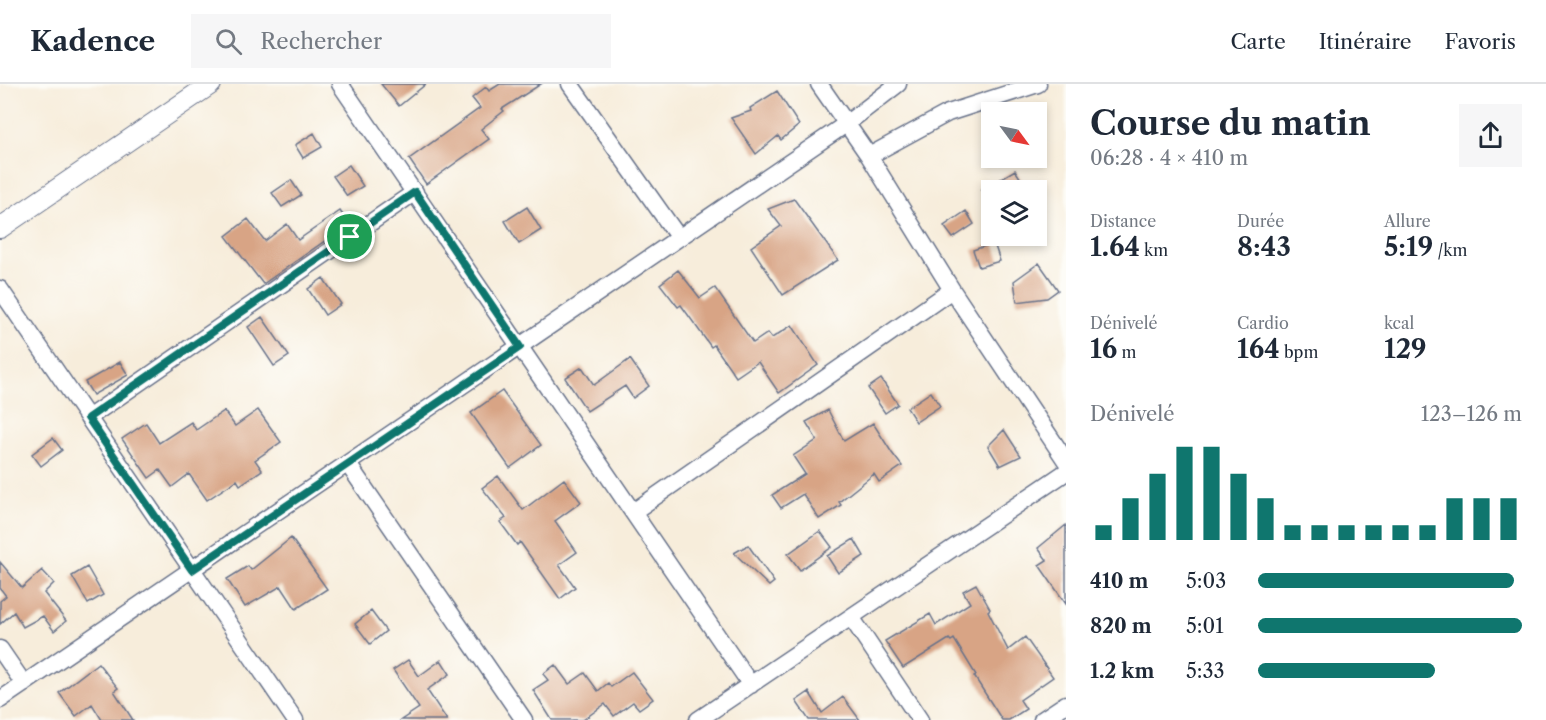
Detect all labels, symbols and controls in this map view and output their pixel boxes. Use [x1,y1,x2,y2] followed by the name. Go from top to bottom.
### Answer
[191,14,611,68] search box
[30,24,155,58] text: Kadence
[212,25,245,58] icon: search
[260,28,382,55] text: Rechercher
[1230,29,1286,54] text: Carte
[1319,29,1412,54] text: Itinéraire
[1445,29,1516,54] text: Favoris
[981,102,1047,168] north arrow
[981,102,1047,246] map controls
[1090,103,1371,144] text: Course du matin
[1459,104,1522,167] button: share
[1090,146,1248,170] text: 06:28 · 4 × 410 m
[981,180,1047,246] button: layers
[324,211,375,262] pin
[1090,211,1156,231] text: Distance
[1237,211,1284,231] text: Durée
[1384,211,1431,231] text: Allure
[333,220,366,253] icon: arrive
[1090,231,1140,263] text: 1.64
[1237,231,1291,263] text: 8:43
[1384,231,1433,263] text: 5:19
[1140,240,1168,260] text: km
[1433,240,1467,260] text: /km
[1090,313,1158,333] text: Dénivelé
[1237,313,1289,333] text: Cardio
[1384,313,1414,333] text: kcal
[1090,333,1117,365] text: 16
[1237,333,1280,365] text: 164
[1384,333,1427,365] text: 129
[1117,342,1136,362] text: m
[1280,342,1318,362] text: bpm
[1090,402,1174,426] text: Dénivelé
[1421,402,1522,426] text: 123–126 m
[1090,569,1148,593] text: 410 m
[1186,569,1226,593] text: 5:03
[1090,614,1152,638] text: 820 m
[1186,614,1224,638] text: 5:01
[1090,659,1154,683] text: 1.2 km
[1186,659,1225,683] text: 5:33

